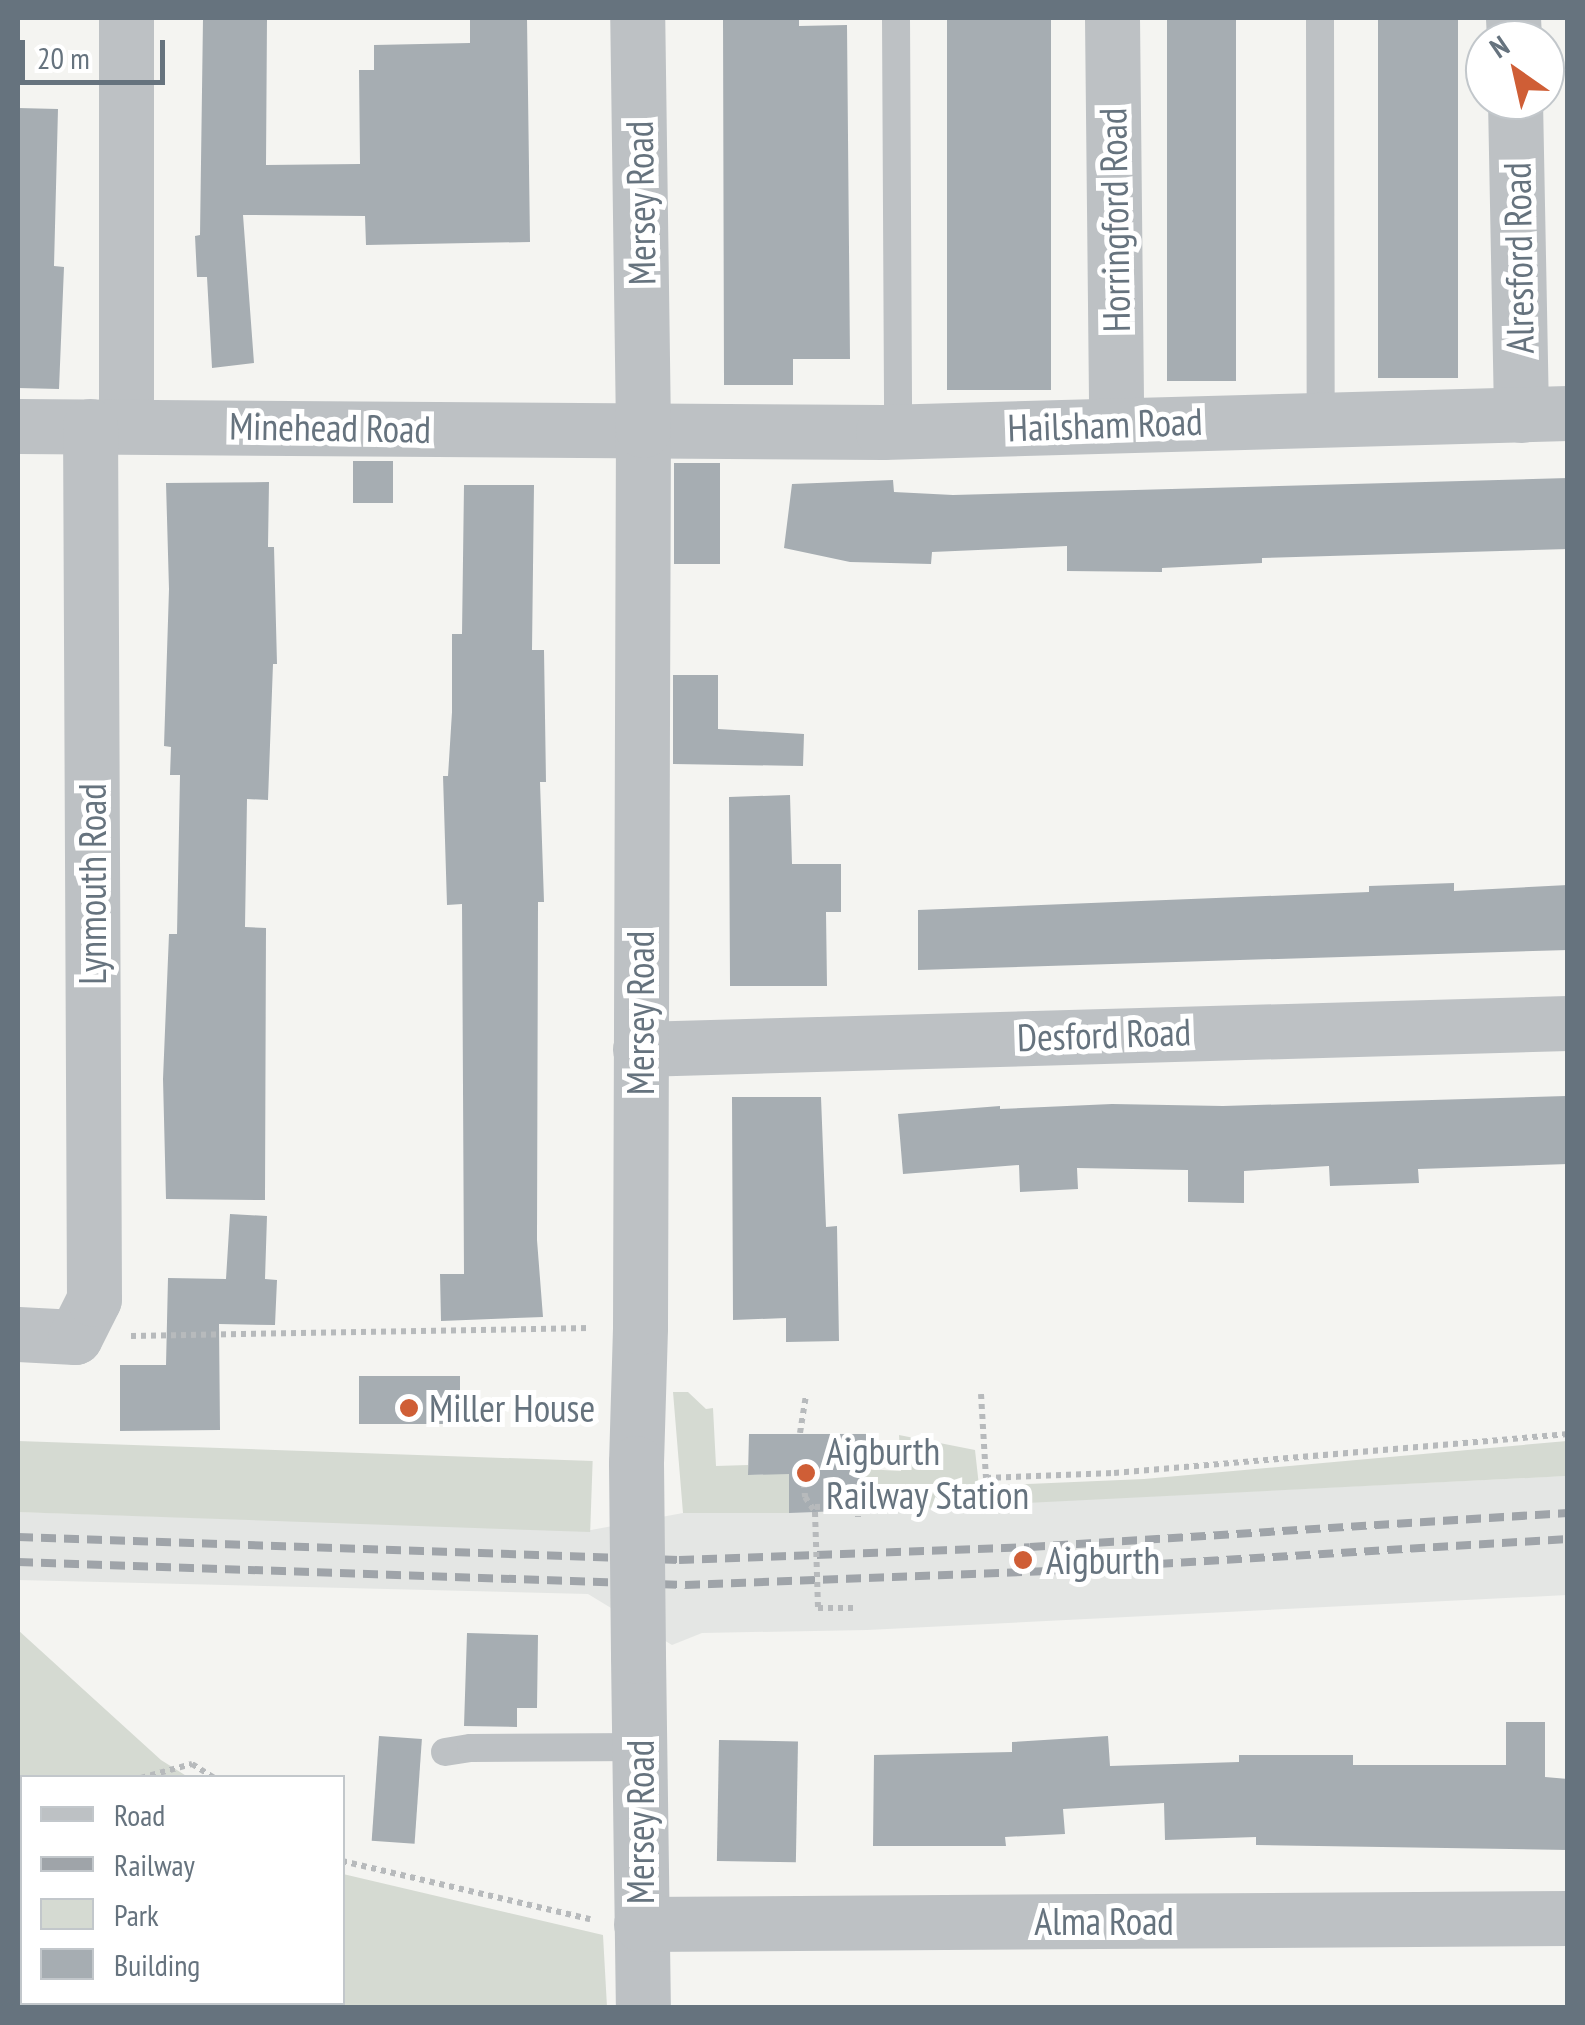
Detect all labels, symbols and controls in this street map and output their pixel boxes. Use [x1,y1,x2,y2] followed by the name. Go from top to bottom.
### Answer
[25,20,170,82] scale bar
[1465,20,1565,120] north arrow
[1482,27,1516,66] text: N
[37,38,90,77] text: 20 m
[1089,107,1139,333] street label: Horringford Road
[616,120,664,286] street label: Mersey Road
[1494,162,1542,354] street label: Alresford Road
[1007,398,1203,450] street label: Hailsham Road
[229,402,431,452] street label: Minehead Road
[69,783,115,985] street label: Lynmouth Road
[617,930,663,1096] street label: Mersey Road
[1016,1008,1192,1060] street label: Desford Road
[429,1385,595,1431] place label: Miller House
[398,1397,420,1419] marker: Miller House
[826,1428,1030,1518] place label: Aigburth Railway Station
[795,1462,817,1484] marker: Aigburth Railway Station
[1046,1537,1160,1583] place label: Aigburth
[1010,1547,1036,1573] marker: Aigburth
[617,1739,663,1905] street label: Mersey Road
[20,1775,345,2005] legend
[114,1795,165,1834] text: Road
[114,1845,195,1884] text: Railway
[114,1895,159,1934] text: Park
[1034,1898,1174,1944] street label: Alma Road
[114,1945,200,1984] text: Building

